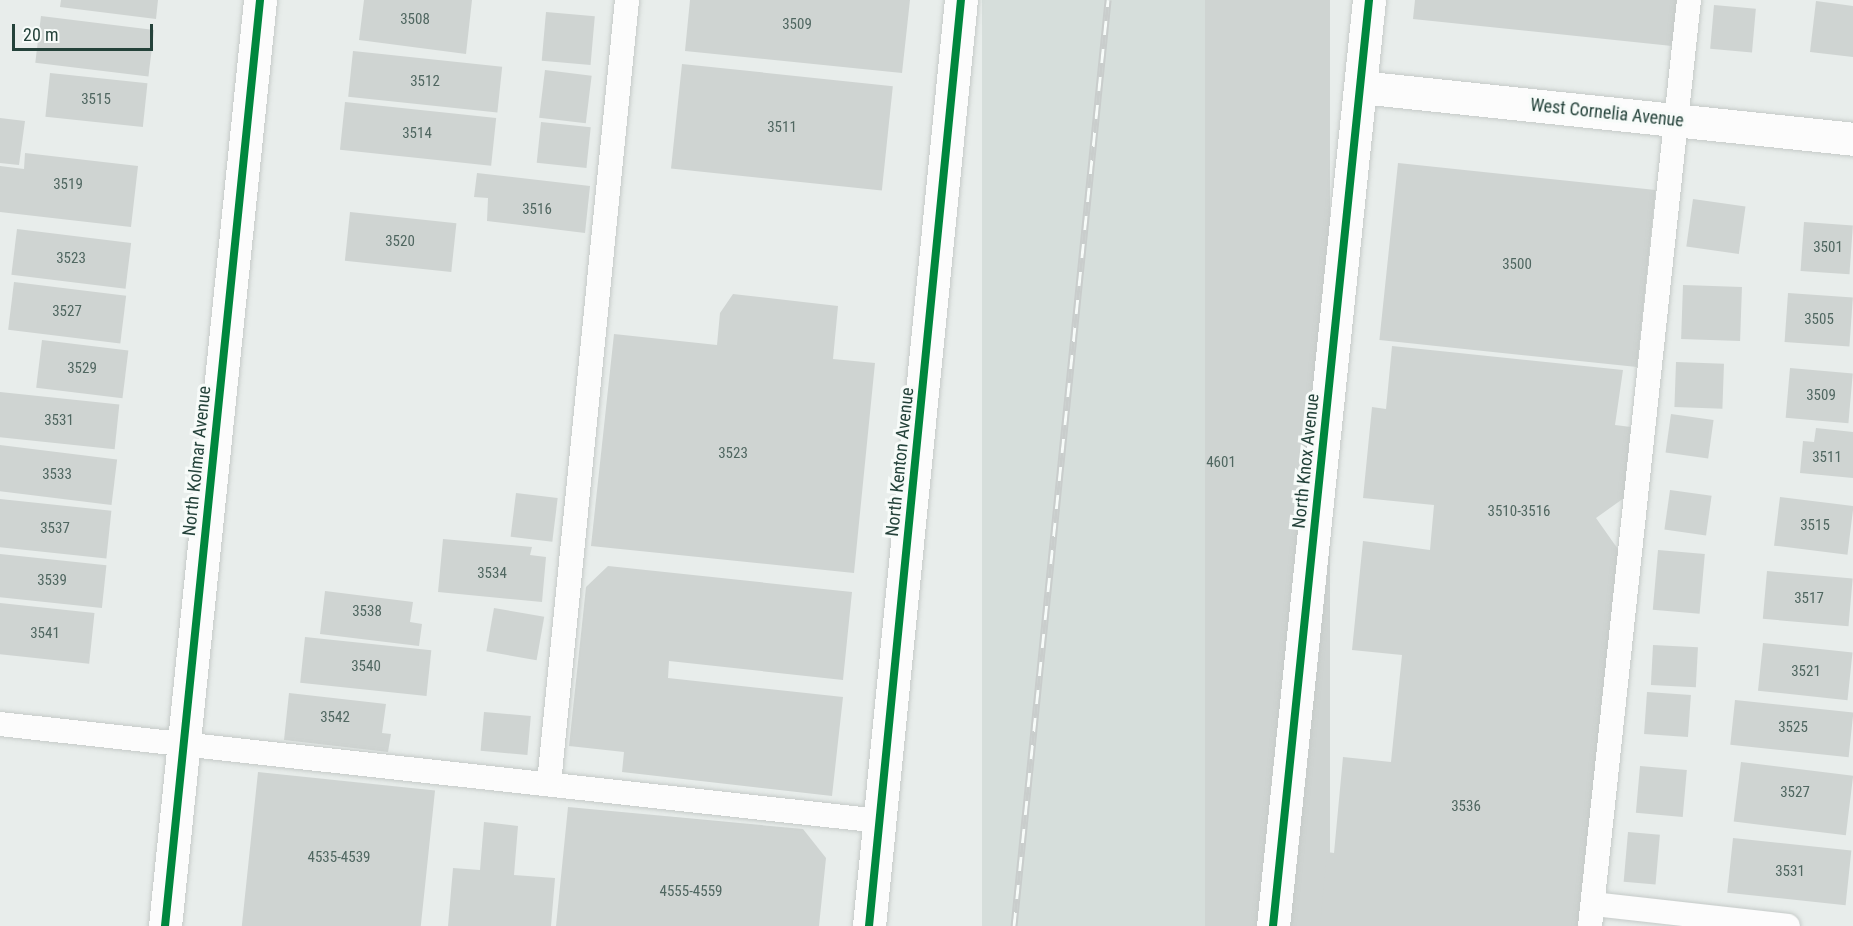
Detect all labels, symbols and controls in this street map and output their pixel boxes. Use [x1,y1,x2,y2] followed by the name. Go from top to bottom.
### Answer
[400,11,430,29] house number: 3508
[15,12,156,50] scale bar
[782,16,812,34] house number: 3509
[23,24,58,45] text: 20 m
[410,73,440,91] house number: 3512
[81,91,111,109] house number: 3515
[1529,94,1685,132] street label: West Cornelia Avenue
[767,119,797,137] house number: 3511
[402,125,432,143] house number: 3514
[53,176,83,194] house number: 3519
[522,201,552,219] house number: 3516
[385,233,415,251] house number: 3520
[1813,239,1843,257] house number: 3501
[56,250,86,268] house number: 3523
[1502,256,1532,274] house number: 3500
[52,303,82,321] house number: 3527
[1804,311,1834,329] house number: 3505
[67,360,97,378] house number: 3529
[178,385,216,537] street label: North Kolmar Avenue
[881,386,919,538] street label: North Kenton Avenue
[1806,387,1836,405] house number: 3509
[1288,393,1324,529] street label: North Knox Avenue
[44,412,74,430] house number: 3531
[718,445,748,463] house number: 3523
[1812,449,1842,467] house number: 3511
[1206,454,1236,472] house number: 4601
[42,466,72,484] house number: 3533
[1488,503,1550,521] house number: 3510-3516
[1800,517,1830,535] house number: 3515
[40,520,70,538] house number: 3537
[477,565,507,583] house number: 3534
[37,572,67,590] house number: 3539
[1794,590,1824,608] house number: 3517
[352,603,382,621] house number: 3538
[30,625,60,643] house number: 3541
[351,658,381,676] house number: 3540
[1791,663,1821,681] house number: 3521
[320,709,350,727] house number: 3542
[1778,719,1808,737] house number: 3525
[1780,784,1810,802] house number: 3527
[1451,798,1481,816] house number: 3536
[308,849,370,867] house number: 4535-4539
[1775,863,1805,881] house number: 3531
[660,883,722,901] house number: 4555-4559

